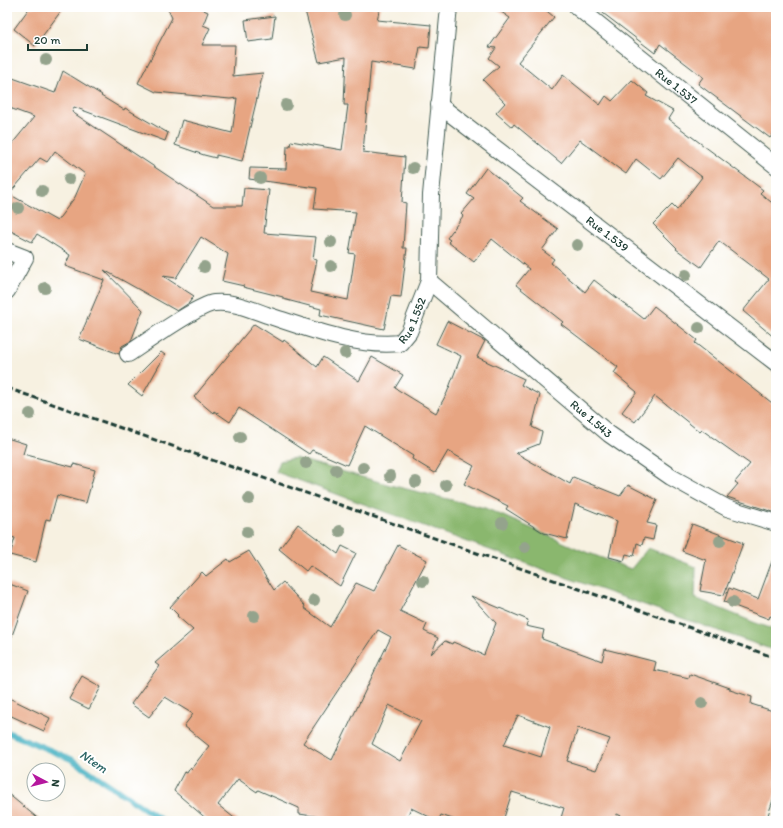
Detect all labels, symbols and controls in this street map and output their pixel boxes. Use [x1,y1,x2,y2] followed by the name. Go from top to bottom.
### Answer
[28,26,87,52] scale bar
[34,33,61,47] text: 20 m
[652,65,700,107] street label: Rue 1.537
[583,213,631,255] street label: Rue 1.539
[395,295,429,347] street label: Rue 1.552
[567,397,616,441] street label: Rue 1.543
[77,747,111,776] water label: Ntem
[26,762,66,802] north arrow
[49,779,62,788] text: N

